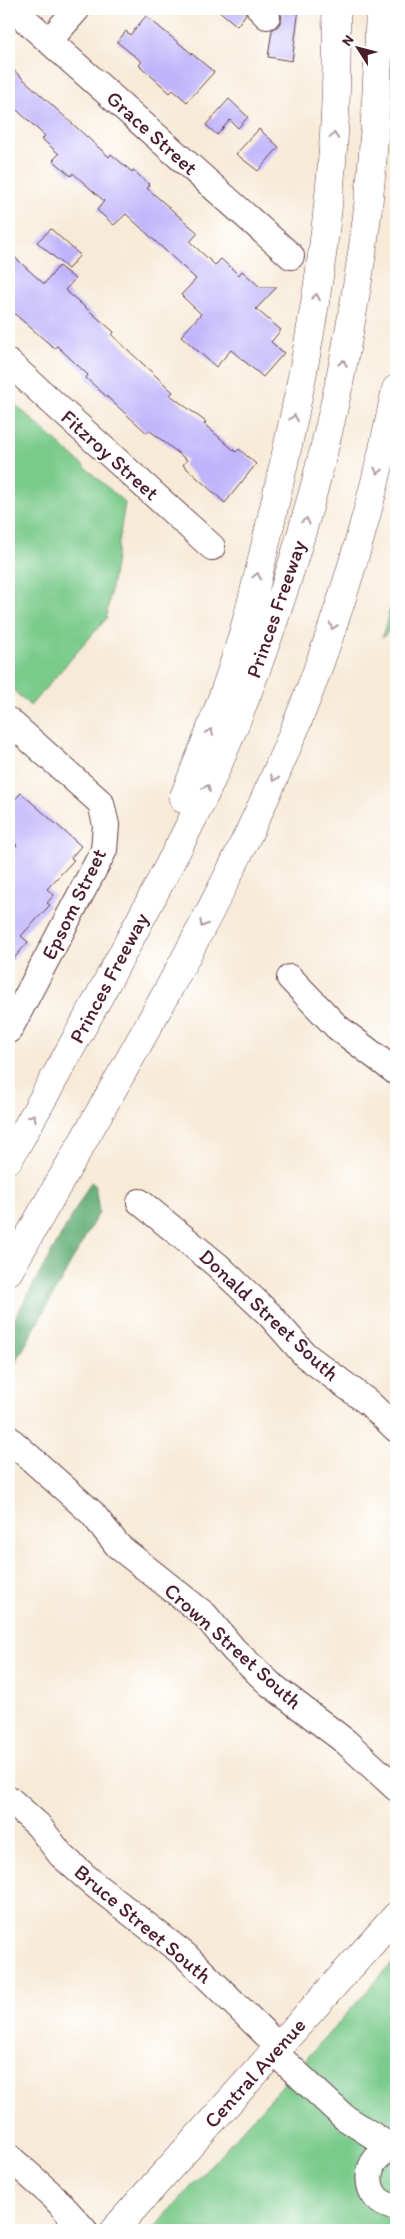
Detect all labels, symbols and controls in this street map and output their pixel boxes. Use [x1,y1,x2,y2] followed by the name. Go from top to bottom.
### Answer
[332,22,382,72] north arrow
[338,32,358,49] text: N
[102,85,203,180] street label: Grace Street
[328,132,339,140] one-way arrow
[310,293,321,301] one-way arrow
[337,358,348,367] one-way arrow
[56,404,165,505] street label: Fitzroy Street
[288,414,298,422] one-way arrow
[373,466,384,475] one-way arrow
[300,517,310,525] one-way arrow
[240,537,311,681] street label: Princes Freeway
[251,572,262,581] one-way arrow
[328,622,338,630] one-way arrow
[204,728,214,736] one-way arrow
[270,773,281,782] one-way arrow
[201,784,212,793] one-way arrow
[36,844,111,964] street label: Epsom Street
[64,908,153,1047] street label: Princes Freeway
[199,919,209,928] one-way arrow
[26,1113,36,1122] one-way arrow
[194,1243,345,1386] street label: Donald Street South
[159,1577,307,1714] street label: Crown Street South
[69,1859,218,1989] street label: Bruce Street South
[199,2013,311,2133] street label: Central Avenue

